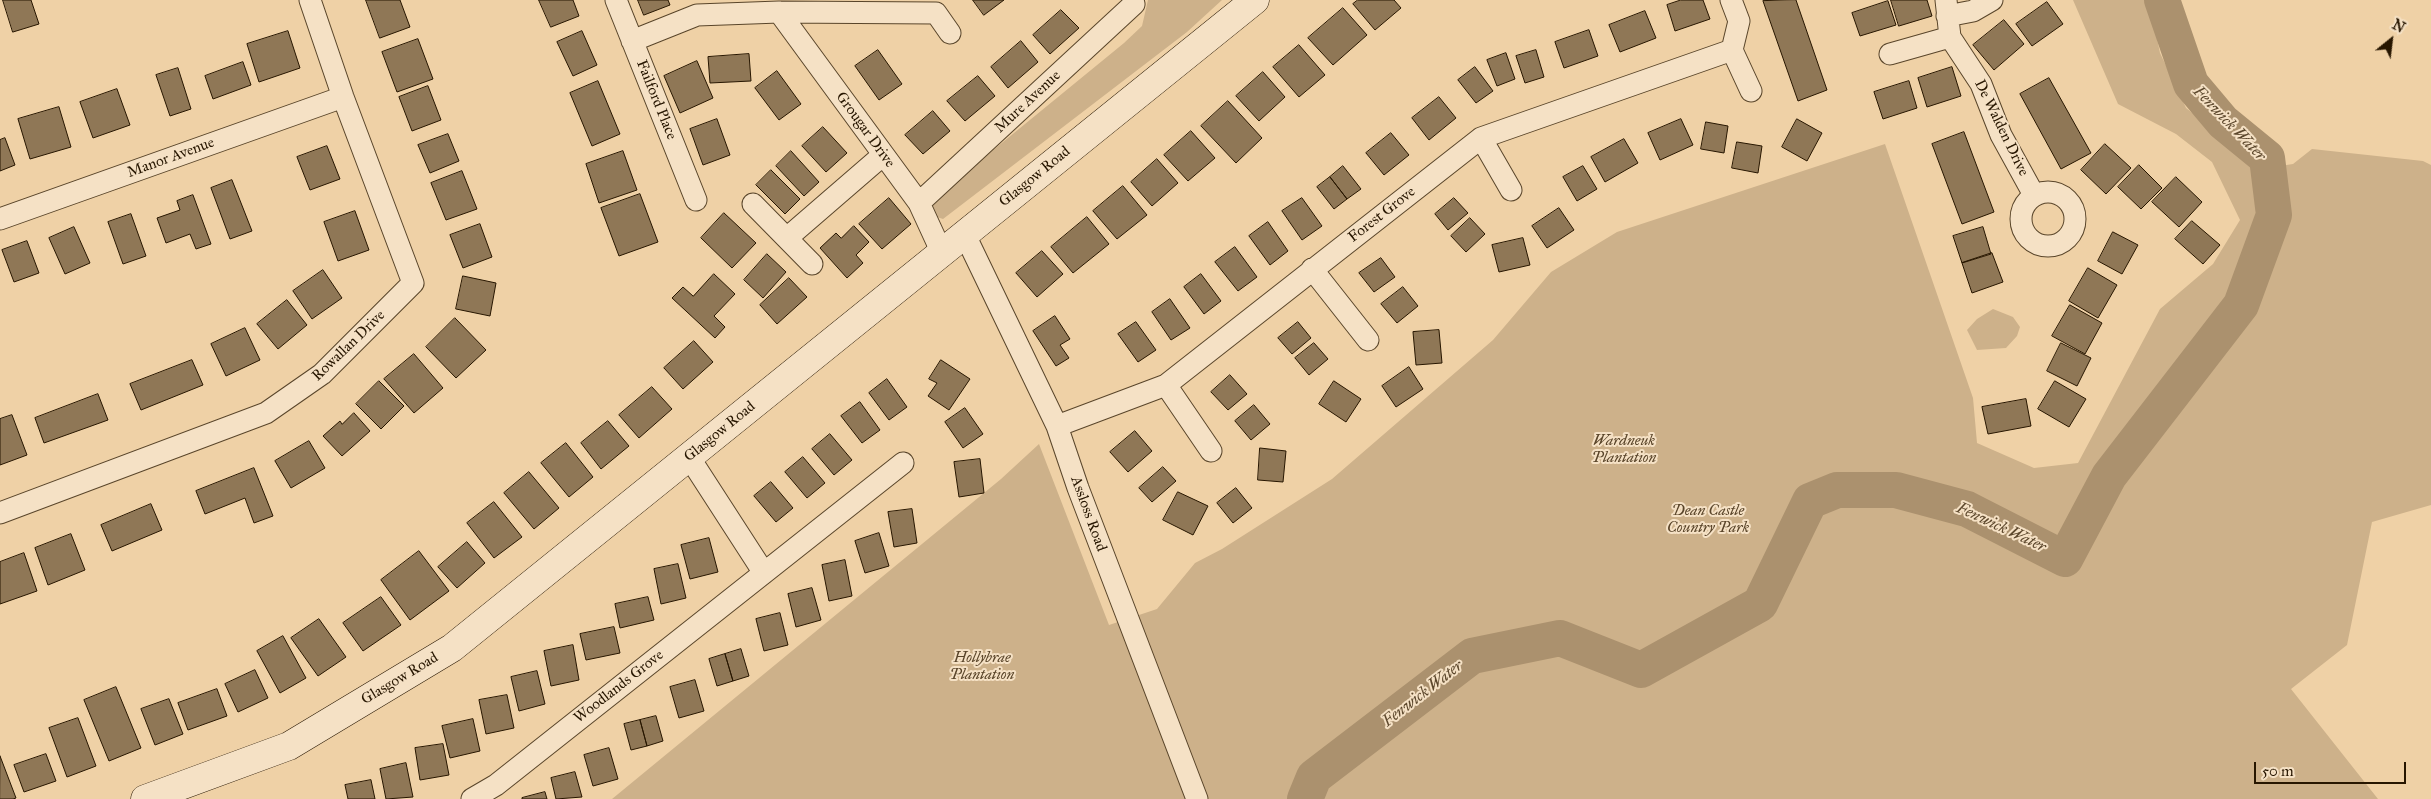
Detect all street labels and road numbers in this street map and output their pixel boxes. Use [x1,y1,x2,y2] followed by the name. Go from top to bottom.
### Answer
[632,58,680,142] street label: Failford Place
[991,67,1065,137] street label: Mure Avenue
[1970,77,2032,179] street label: De Walden Drive
[832,89,898,171] street label: Grougar Drive
[125,134,217,182] street label: Manor Avenue
[996,143,1074,211] street label: Glasgow Road
[1345,183,1419,247] street label: Forest Grove
[309,307,389,385] street label: Rowallan Drive
[681,398,759,466] street label: Glasgow Road
[1066,474,1110,554] street label: Assloss Road
[571,646,667,728] street label: Woodlands Grove
[358,649,442,709] street label: Glasgow Road

